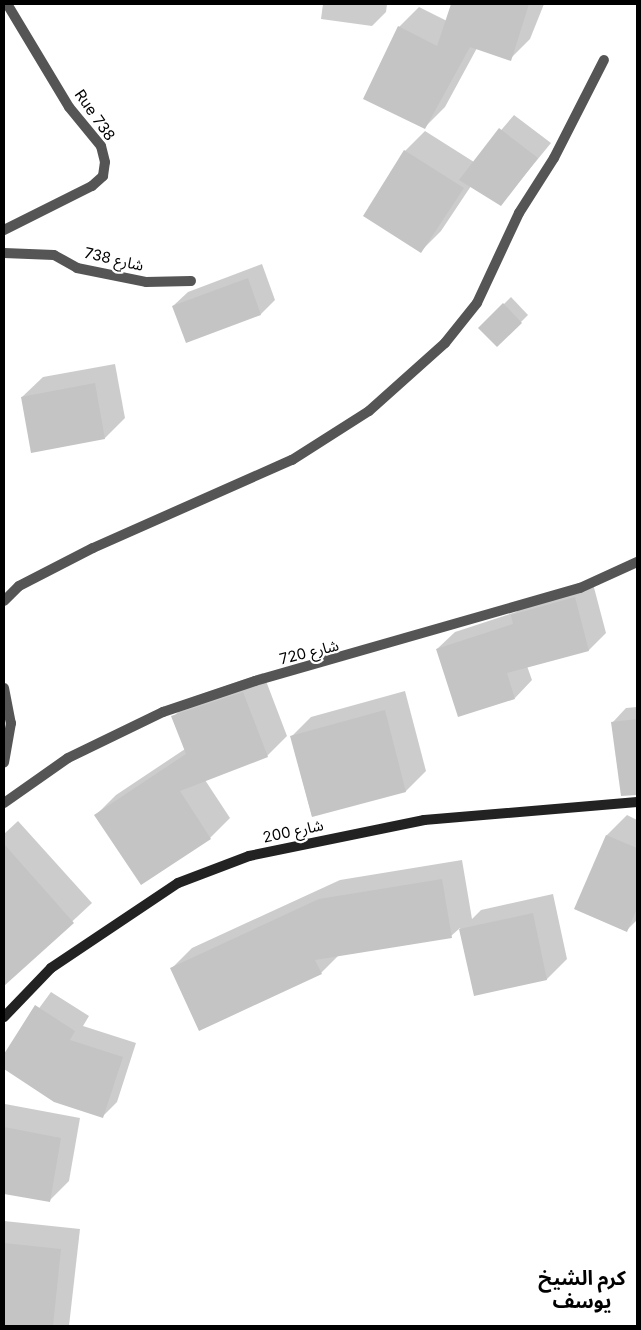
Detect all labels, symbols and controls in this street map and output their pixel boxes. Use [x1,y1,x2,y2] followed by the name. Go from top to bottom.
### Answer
[71,86,119,144] street label: Rue 738
[83,243,145,275] street label: شارع 738
[277,636,341,668] street label: شارع 720
[261,816,325,846] street label: شارع 200
[538,1267,626,1314] district label: كرم الشيخ يوسف

